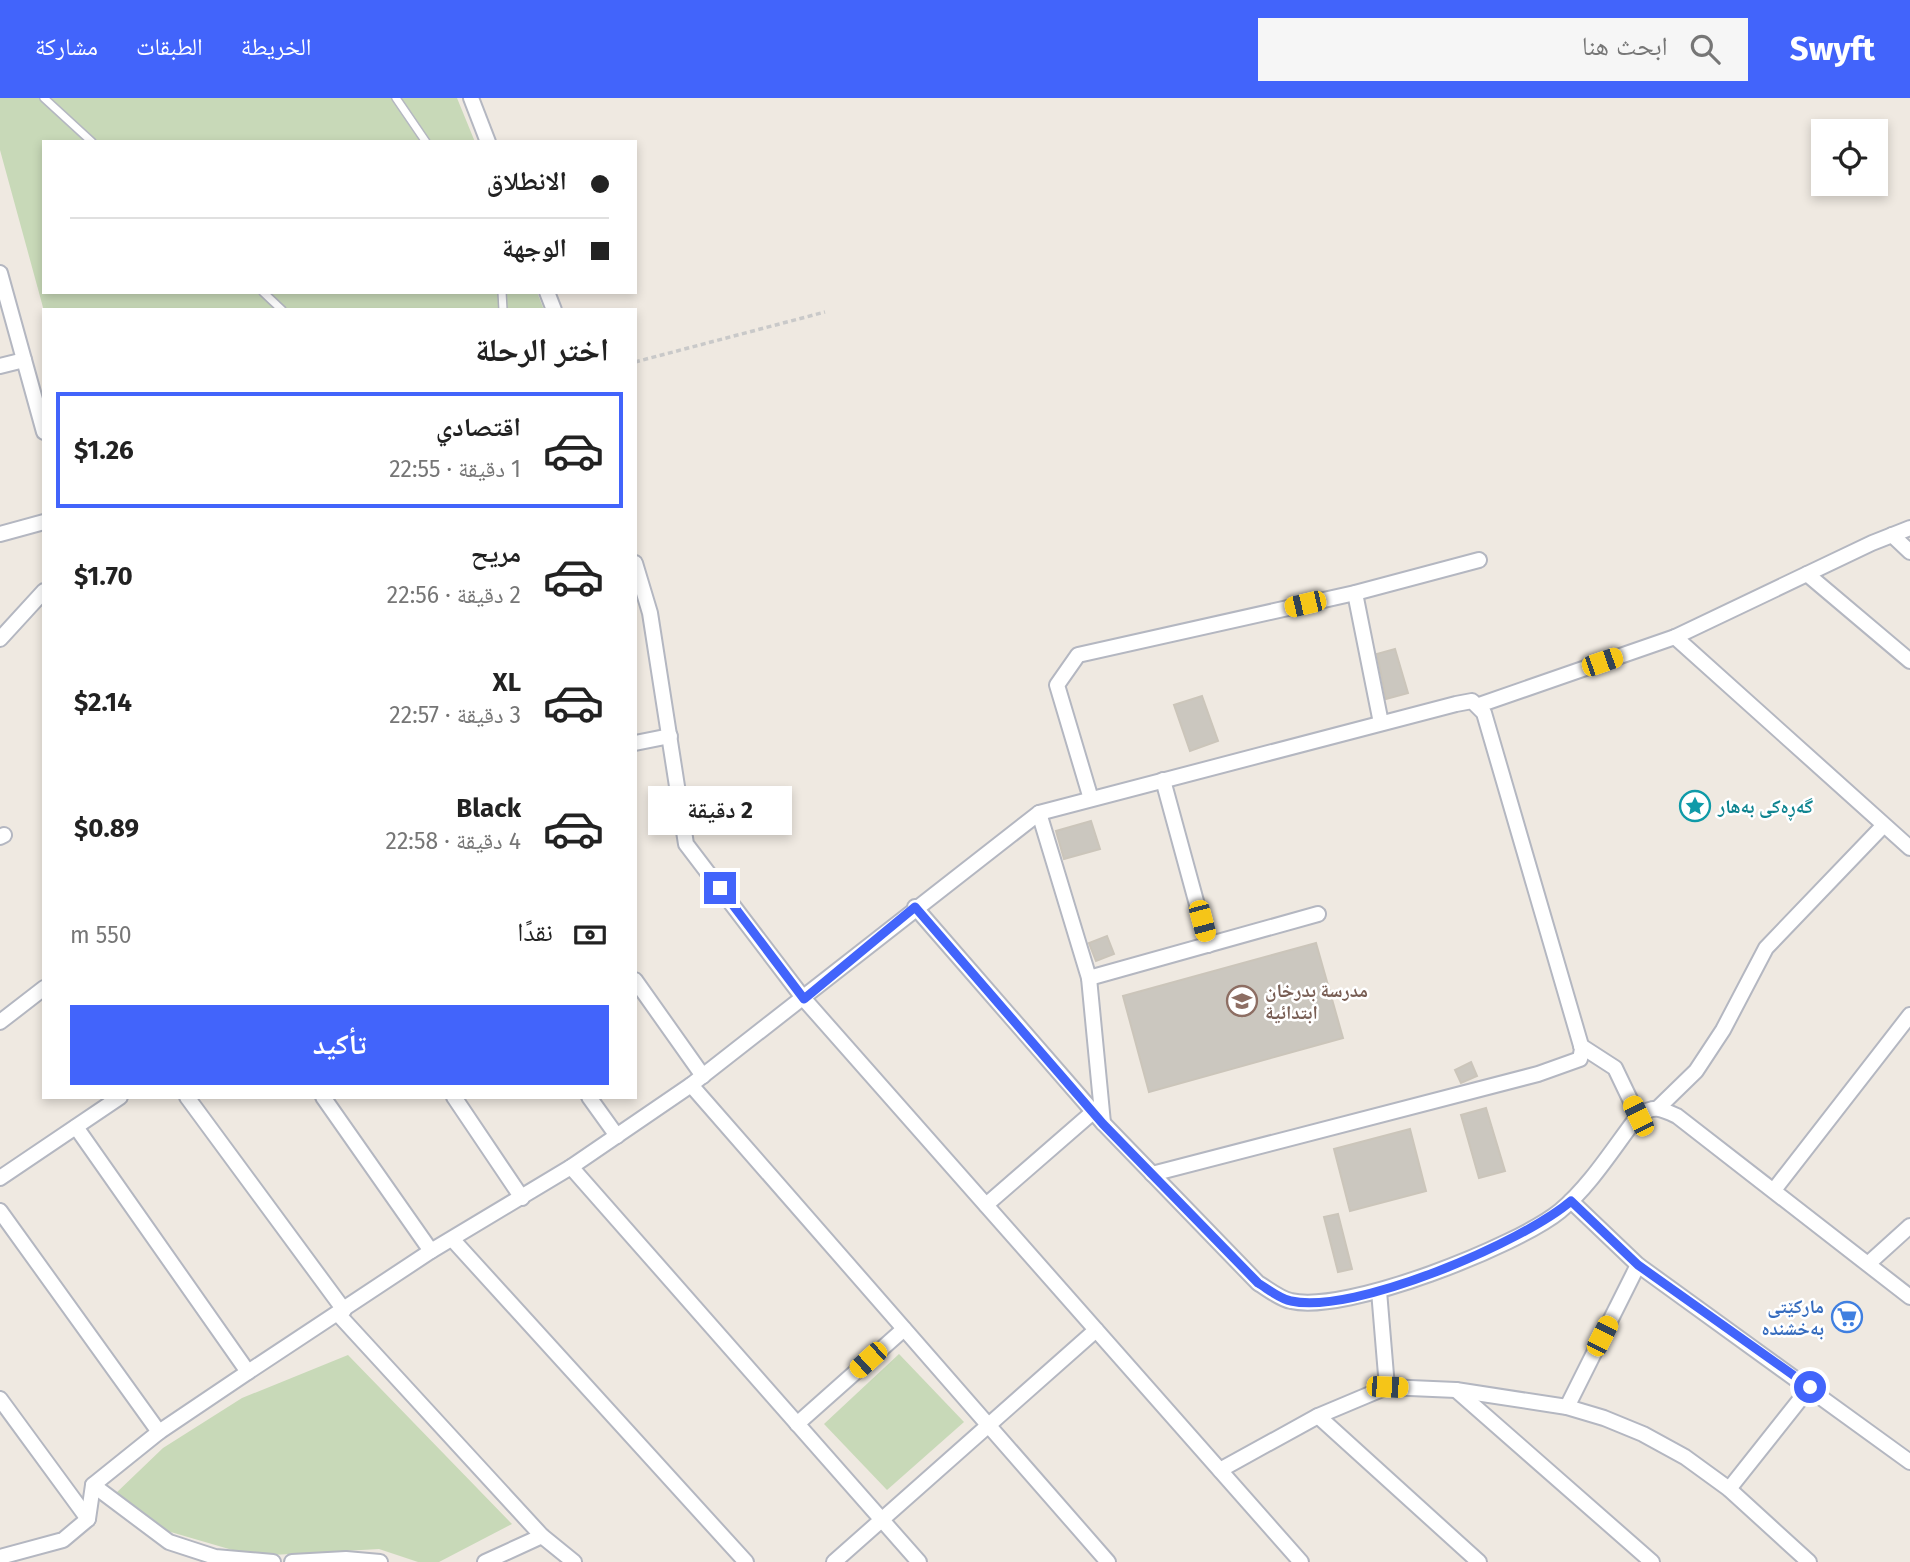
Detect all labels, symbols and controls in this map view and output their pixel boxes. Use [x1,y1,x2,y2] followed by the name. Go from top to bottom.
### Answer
[1258,18,1748,81] search box
[1790,29,1875,69] text: Swyft
[1686,30,1724,68] icon: search
[1582,31,1668,62] text: ابحث هنا
[35,33,98,61] text: مشاركة
[136,33,203,61] text: الطبقات
[241,33,311,61] text: الخريطة
[1811,119,1888,196] map controls
[1811,119,1888,196] button: locate
[487,166,567,197] text: الانطلاق
[502,233,567,264] text: الوجهة
[475,331,609,369] text: اختر الرحلة
[436,412,521,443] text: اقتصادي
[542,419,605,482] icon: car
[74,435,134,466] text: $1.26
[389,455,521,483] text: 1 دقيقة · 22:55
[471,538,521,569] text: مريح
[542,545,605,608] icon: car
[74,561,133,592] text: $1.70
[387,581,521,609] text: 2 دقيقة · 22:56
[1283,589,1328,619] car
[1579,645,1626,679] car
[493,667,521,698] text: XL
[542,671,605,734] icon: car
[74,687,132,718] text: $2.14
[389,701,521,729] text: 3 دقيقة · 22:57
[648,786,792,836] callout: 2 دقيقة
[1678,789,1712,823] place icon: گەڕەکی بەهار
[456,793,521,824] text: Black
[1717,795,1814,821] place label: گەڕەکی بەهار
[687,796,753,824] text: 2 دقيقة
[542,797,605,860] icon: car
[74,813,139,844] text: $0.89
[386,827,521,855] text: 4 دقيقة · 22:58
[704,872,736,904] route end
[1187,898,1218,944] car
[571,916,609,954] icon: cash
[517,917,553,948] text: نقدًا
[70,921,132,949] text: 550 m
[1265,979,1368,1024] place label: مدرسة بدرخان ابتدائية
[1225,984,1259,1018] school or university icon: مدرسة بدرخان ابتدائية
[70,1005,609,1085] button: تأكيد
[1620,1093,1657,1139] car
[1762,1295,1824,1340] place label: مارکێتی بەخشندە
[1830,1300,1864,1334] supermarket icon: مارکێتی بەخشندە
[1584,1313,1621,1359] car
[846,1338,891,1382] car
[1794,1371,1826,1403] route start
[1366,1376,1409,1398] car

